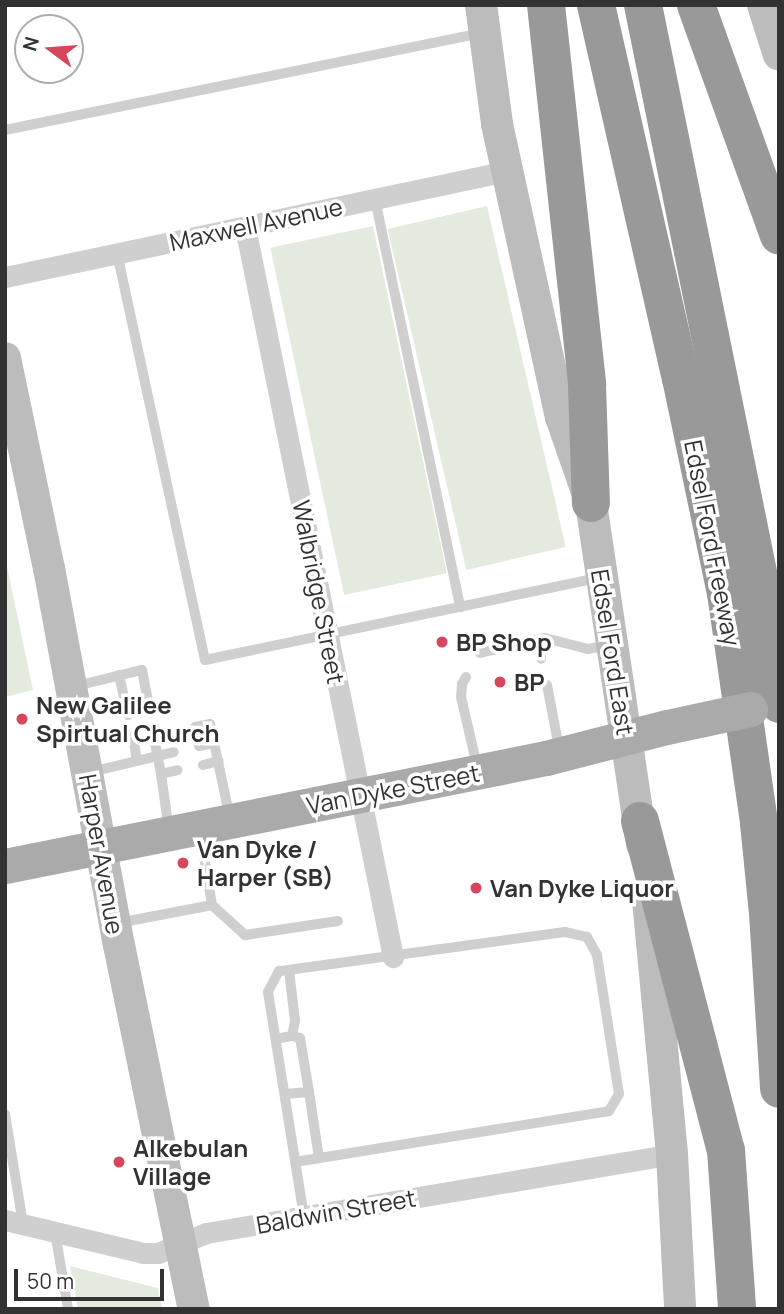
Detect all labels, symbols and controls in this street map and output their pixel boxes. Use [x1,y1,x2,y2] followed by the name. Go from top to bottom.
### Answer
[14,14,84,84] north arrow
[16,34,45,54] text: N
[167,192,345,256] street label: Maxwell Avenue
[679,438,747,648] street label: Edsel Ford Freeway
[287,498,351,686] street label: Walbridge Street
[586,567,640,737] street label: Edsel Ford East
[456,628,552,656] place label: BP Shop
[434,634,450,650] marker: BP Shop
[514,668,544,696] place label: BP
[492,674,508,690] marker: BP
[36,691,220,747] place label: New Galilee Spirtual Church
[14,711,30,727] marker: New Galilee Spirtual Church
[304,758,482,820] street label: Van Dyke Street
[74,772,130,936] street label: Harper Avenue
[197,835,334,891] place label: Van Dyke / Harper (SB)
[175,855,191,871] marker: Van Dyke / Harper (SB)
[490,874,674,902] place label: Van Dyke Liquor
[468,880,484,896] marker: Van Dyke Liquor
[133,1134,248,1190] place label: Alkebulan Village
[111,1154,127,1170] marker: Alkebulan Village
[254,1183,418,1239] street label: Baldwin Street
[18,1254,168,1298] scale bar
[27,1267,74,1295] text: 50 m

